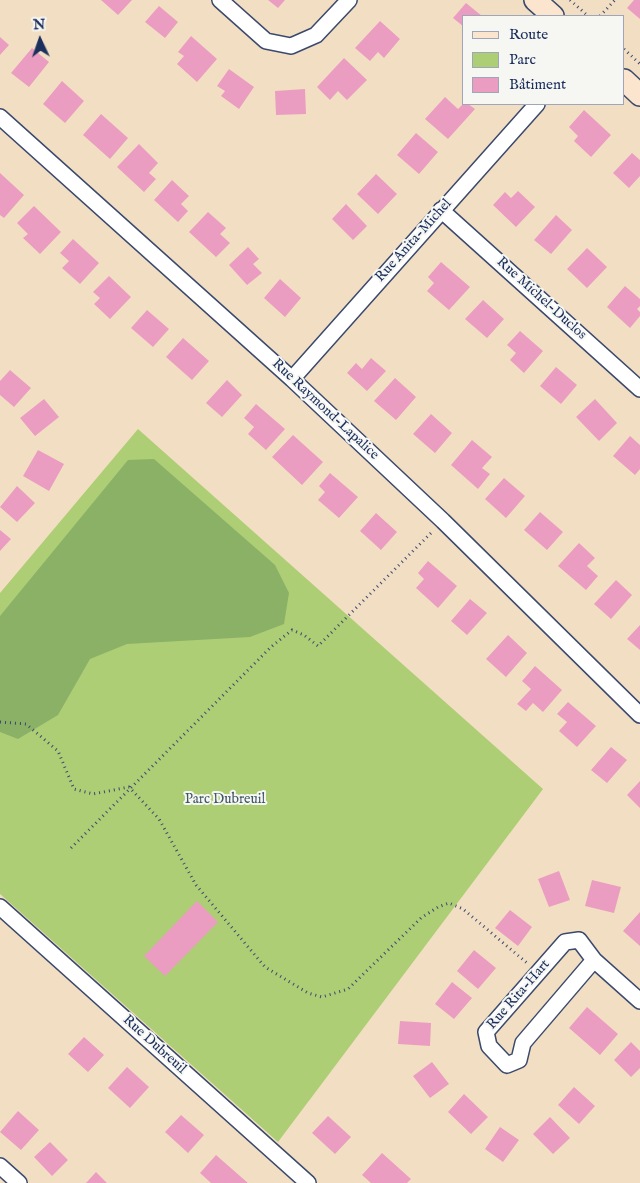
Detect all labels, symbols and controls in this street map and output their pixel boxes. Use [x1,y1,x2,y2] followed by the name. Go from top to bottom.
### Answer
[15,15,65,65] north arrow
[462,15,625,105] legend
[33,16,46,34] text: N
[509,25,548,44] text: Route
[509,50,536,69] text: Parc
[509,75,566,94] text: Bâtiment
[372,196,456,286] street label: Rue Anita-Michel
[493,254,589,344] street label: Rue Michel-Duclos
[268,356,382,464] street label: Rue Raymond-Lapalice
[185,792,265,808] park label: Parc Dubreuil
[484,957,554,1033] street label: Rue Rita-Hart
[119,1012,189,1078] street label: Rue Dubreuil

